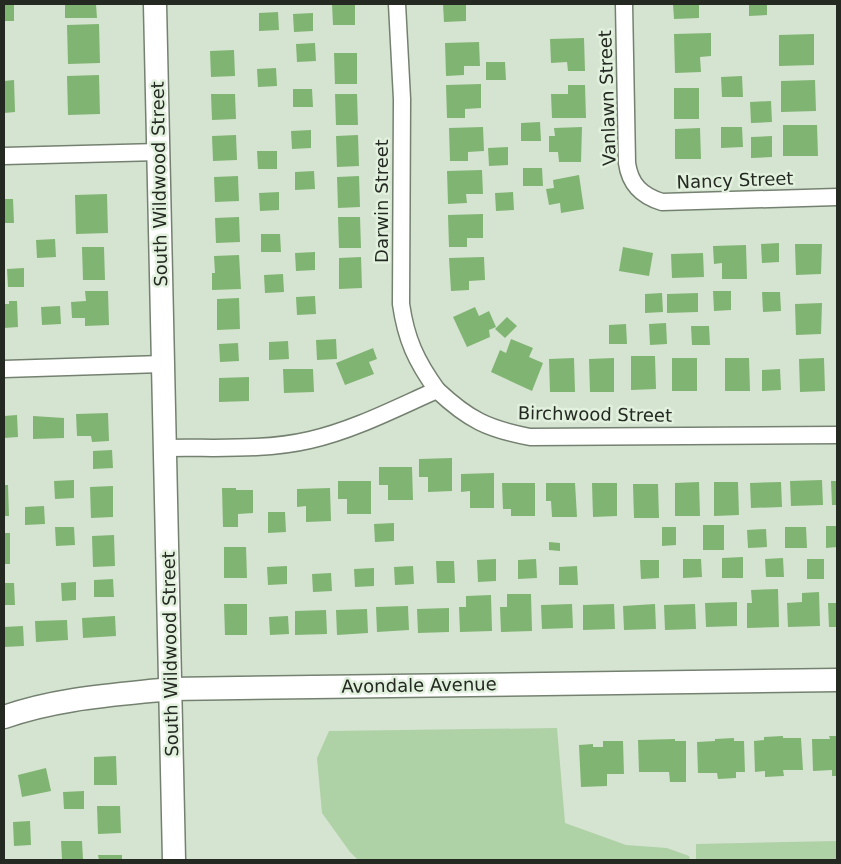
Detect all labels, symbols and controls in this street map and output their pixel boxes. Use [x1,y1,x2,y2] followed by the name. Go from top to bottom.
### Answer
[594,30,620,166] street label: Vanlawn Street
[147,81,171,287] street label: South Wildwood Street
[371,139,392,263] street label: Darwin Street
[676,167,794,193] street label: Nancy Street
[518,402,672,426] street label: Birchwood Street
[158,551,182,757] street label: South Wildwood Street
[341,673,497,697] street label: Avondale Avenue

